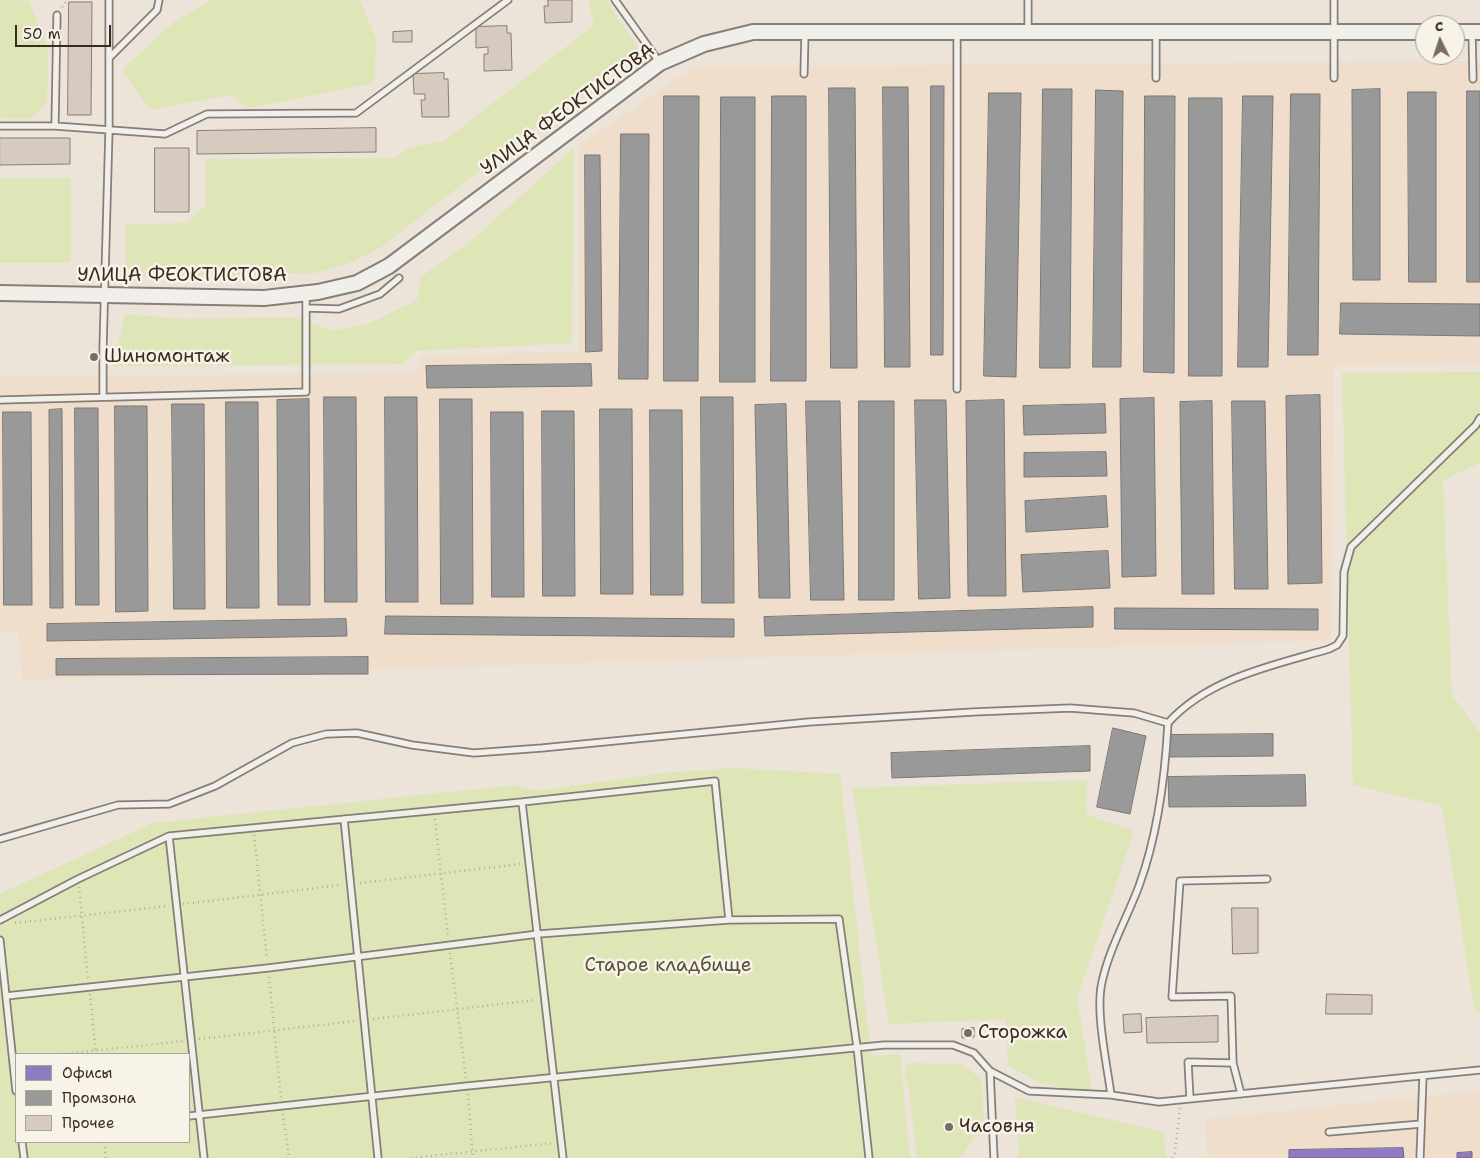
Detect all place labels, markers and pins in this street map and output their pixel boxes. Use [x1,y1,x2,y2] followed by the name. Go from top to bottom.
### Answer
[104,346,229,368] place label: Шиномонтаж
[88,351,100,363] marker: Шиномонтаж
[978,1022,1067,1044] place label: Сторожка
[962,1027,974,1039] marker: Сторожка
[959,1116,1035,1138] place label: Часовня
[943,1121,955,1133] marker: Часовня

